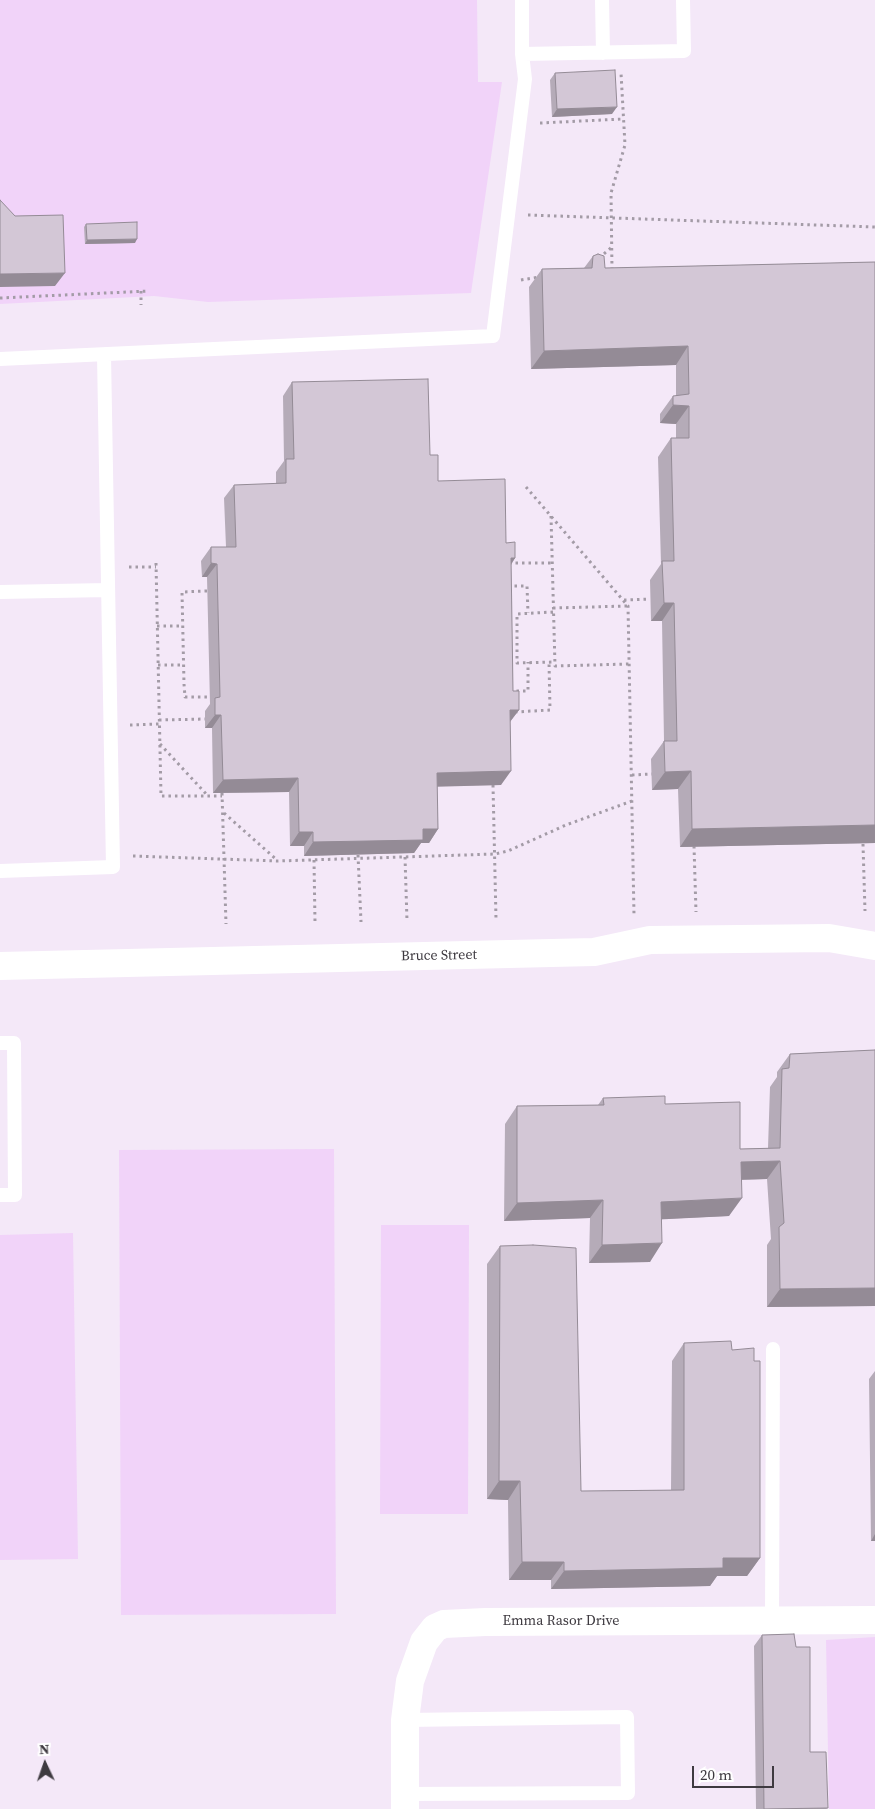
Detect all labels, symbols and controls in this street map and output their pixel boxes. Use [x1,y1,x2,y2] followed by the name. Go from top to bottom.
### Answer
[401,947,477,965] street label: Bruce Street
[503,1613,619,1629] street label: Emma Rasor Drive
[20,1739,70,1789] north arrow
[39,1739,50,1759] text: N
[695,1756,778,1788] scale bar
[700,1764,732,1785] text: 20 m

